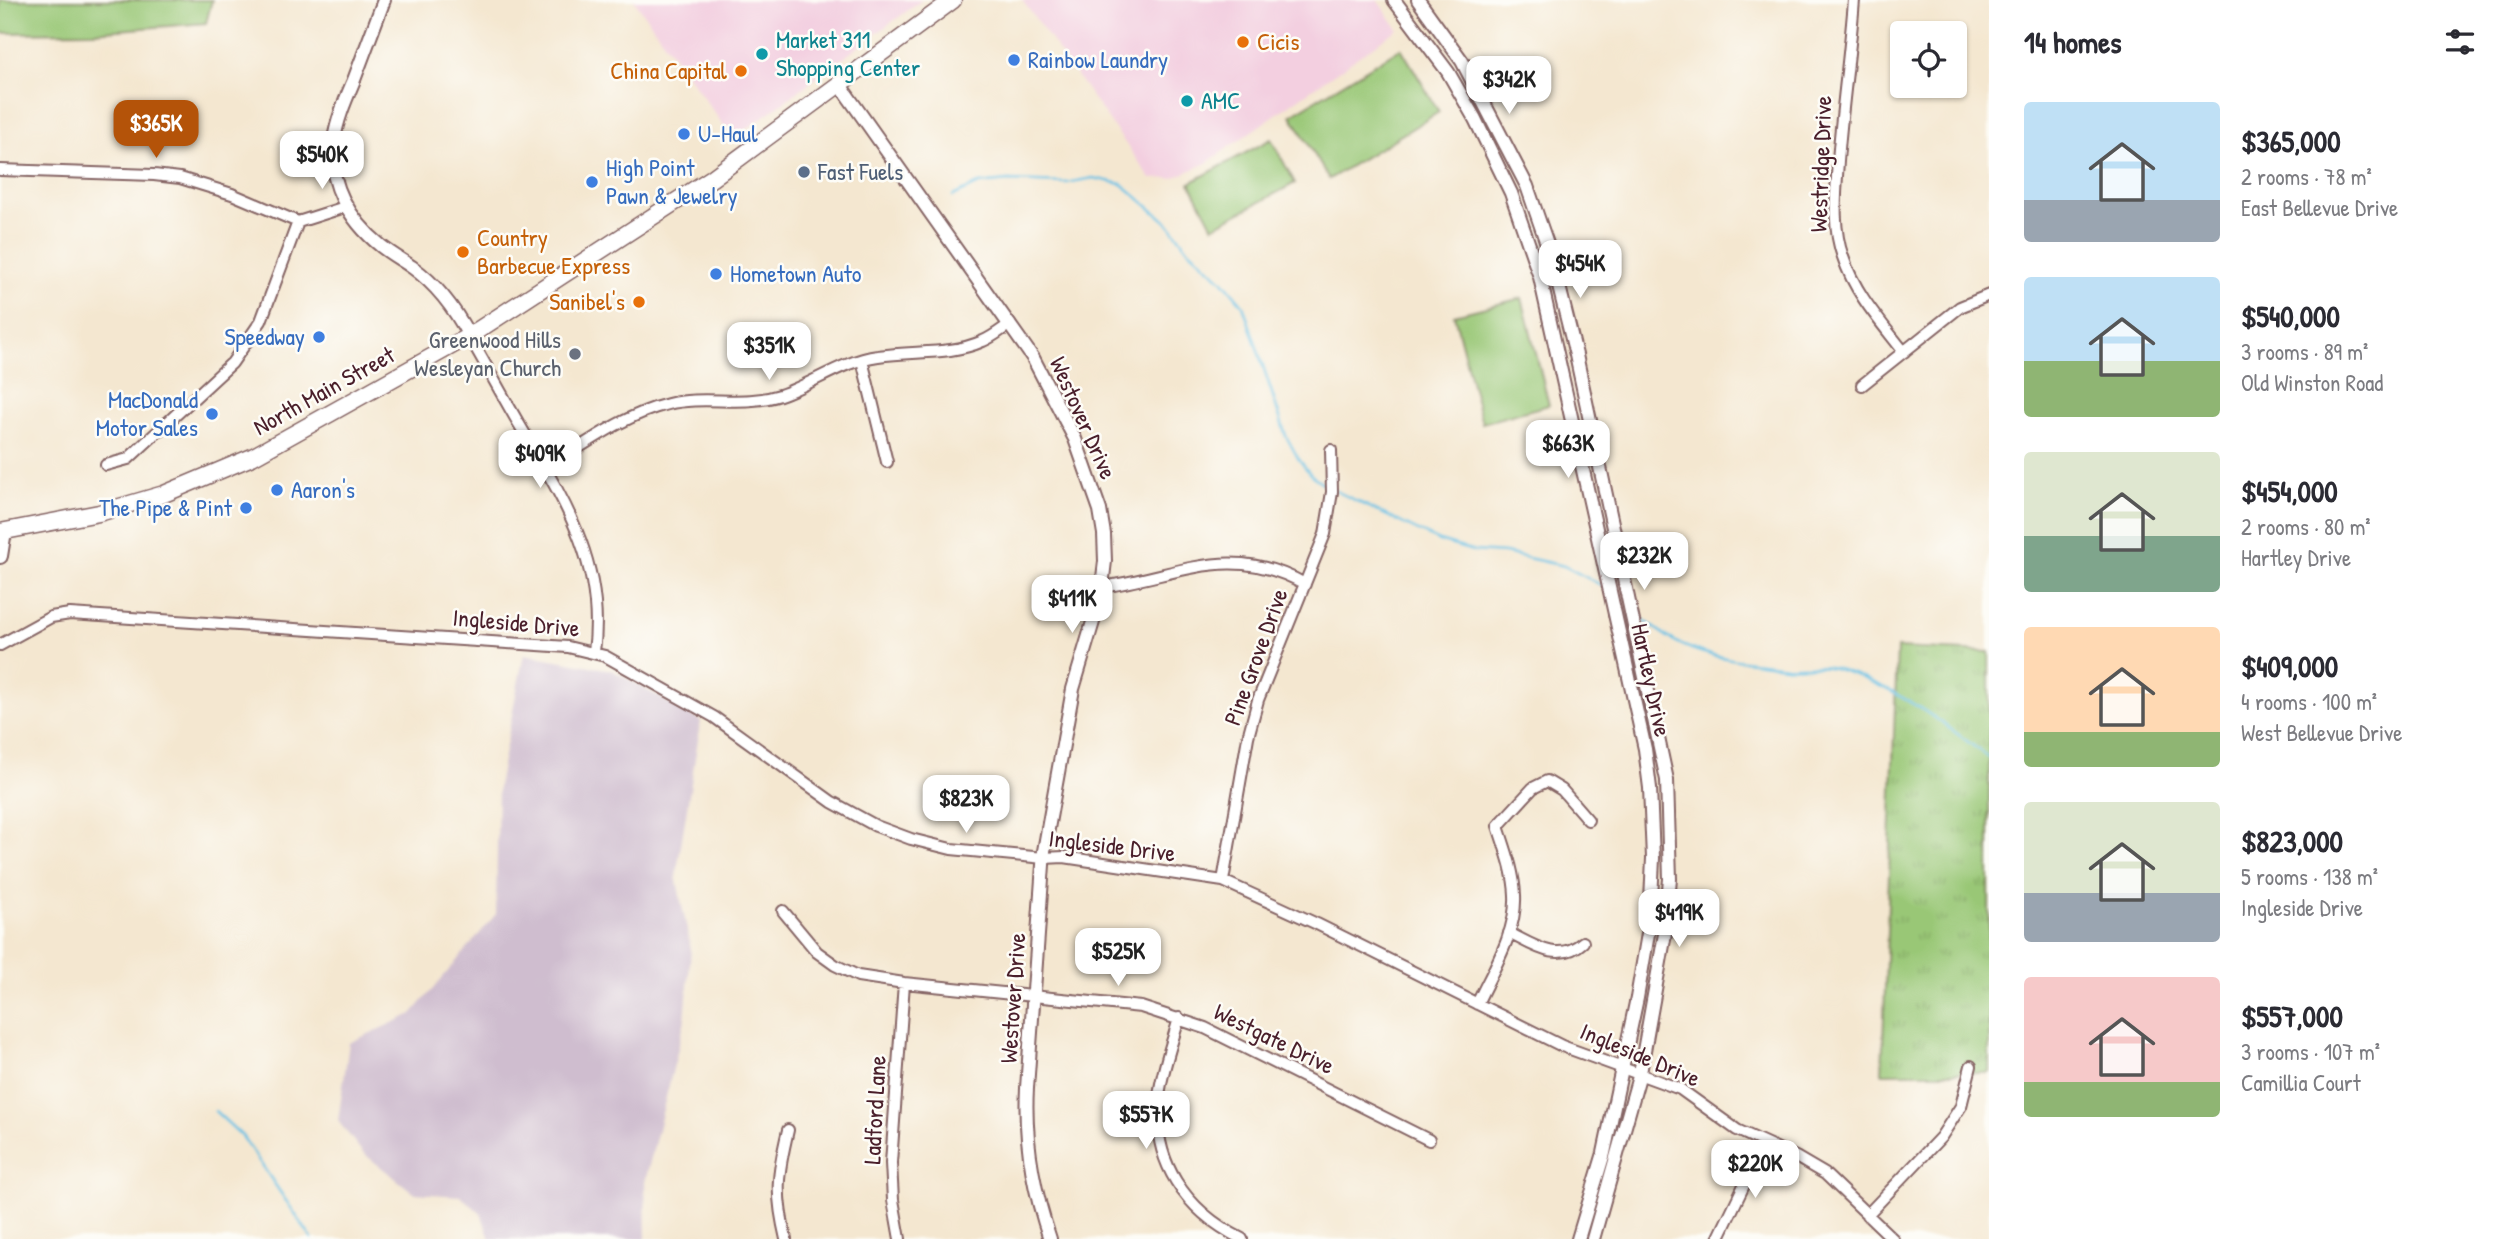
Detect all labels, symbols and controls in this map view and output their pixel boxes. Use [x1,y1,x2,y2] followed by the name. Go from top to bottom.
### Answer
[1890,21,1967,98] map controls
[1890,21,1967,98] button: locate
[2024,22,2122,62] text: 14 homes
[776,23,920,83] place label: Market 311 Shopping Center
[2441,23,2479,61] icon: filters
[1257,25,1299,57] place label: Cicis
[1235,34,1251,50] marker: Cicis
[1028,43,1168,75] place label: Rainbow Laundry
[754,46,770,62] marker: Market 311 Shopping Center
[1006,52,1022,68] marker: Rainbow Laundry
[610,54,728,86] place label: China Capital
[1460,57,1558,116] pin: $342K
[733,63,749,79] marker: China Capital
[1482,63,1536,94] text: $342K
[1201,84,1240,116] place label: AMC
[1179,93,1195,109] marker: AMC
[1802,95,1838,233] street label: Westridge Drive
[107,100,205,160] pin: $365K
[130,107,182,138] text: $365K
[698,117,758,149] place label: U-Haul
[2241,121,2341,161] text: $365,000
[676,126,692,142] marker: U-Haul
[2080,130,2164,214] icon: home
[273,132,371,191] pin: $540K
[296,138,348,169] text: $540K
[606,151,738,211] place label: High Point Pawn & Jewelry
[817,155,903,187] place label: Fast Fuels
[2241,161,2372,192] text: 2 rooms · 78 m²
[796,164,812,180] marker: Fast Fuels
[584,174,600,190] marker: High Point Pawn & Jewelry
[2241,192,2398,223] text: East Bellevue Drive
[477,221,630,281] place label: Country Barbecue Express
[1531,240,1629,300] pin: $454K
[455,244,471,260] marker: Country Barbecue Express
[1555,247,1605,278] text: $454K
[730,257,862,289] place label: Hometown Auto
[708,266,724,282] marker: Hometown Auto
[549,285,625,317] place label: Sanibel's
[631,294,647,310] marker: Sanibel's
[2241,296,2340,336] text: $540,000
[2080,305,2164,389] icon: home
[225,320,305,352] place label: Speedway
[720,322,818,382] pin: $351K
[414,323,561,383] place label: Greenwood Hills Wesleyan Church
[311,329,327,345] marker: Speedway
[743,329,795,360] text: $351K
[2241,336,2368,367] text: 3 rooms · 89 m²
[247,338,401,442] street label: North Main Street
[567,346,583,362] marker: Greenwood Hills Wesleyan Church
[1043,351,1125,484] street label: Westover Drive
[2241,367,2383,398] text: Old Winston Road
[96,383,198,443] place label: MacDonald Motor Sales
[204,406,220,422] marker: MacDonald Motor Sales
[1519,420,1617,480] pin: $663K
[1542,427,1594,458] text: $663K
[491,430,589,490] pin: $409K
[514,437,566,468] text: $409K
[2241,471,2338,511] text: $454,000
[291,473,355,505] place label: Aaron's
[2080,480,2164,564] icon: home
[269,482,285,498] marker: Aaron's
[99,491,233,523] place label: The Pipe & Pint
[238,500,254,516] marker: The Pipe & Pint
[2241,511,2371,542] text: 2 rooms · 80 m²
[1595,532,1693,592] pin: $232K
[1616,539,1672,570] text: $232K
[2241,542,2351,573] text: Hartley Drive
[1023,576,1121,635] pin: $411K
[1047,582,1097,613] text: $411K
[1216,584,1295,729] street label: Pine Grove Drive
[451,601,581,644] street label: Ingleside Drive
[1624,620,1680,740] street label: Hartley Drive
[2241,646,2338,686] text: $409,000
[2080,655,2164,739] icon: home
[2241,686,2377,717] text: 4 rooms · 100 m²
[2241,717,2402,748] text: West Bellevue Drive
[917,776,1015,835] pin: $823K
[939,782,993,813] text: $823K
[1047,821,1178,869] street label: Ingleside Drive
[2241,821,2343,861] text: $823,000
[2080,830,2164,914] icon: home
[2241,861,2378,892] text: 5 rooms · 138 m²
[1630,890,1728,949] pin: $419K
[2241,892,2363,923] text: Ingleside Drive
[1654,896,1704,927] text: $419K
[1069,928,1167,988] pin: $525K
[991,931,1033,1064] street label: Westover Drive
[1091,935,1145,966] text: $525K
[1209,995,1340,1081] street label: Westgate Drive
[2241,996,2343,1036] text: $557,000
[2080,1005,2164,1089] icon: home
[1576,1014,1706,1094] street label: Ingleside Drive
[2241,1036,2380,1067] text: 3 rooms · 107 m²
[855,1054,893,1165] street label: Ladford Lane
[2241,1067,2361,1098] text: Camillia Court
[1097,1092,1195,1151] pin: $557K
[1119,1098,1173,1129] text: $557K
[1706,1140,1804,1200] pin: $220K
[1727,1147,1783,1178] text: $220K

